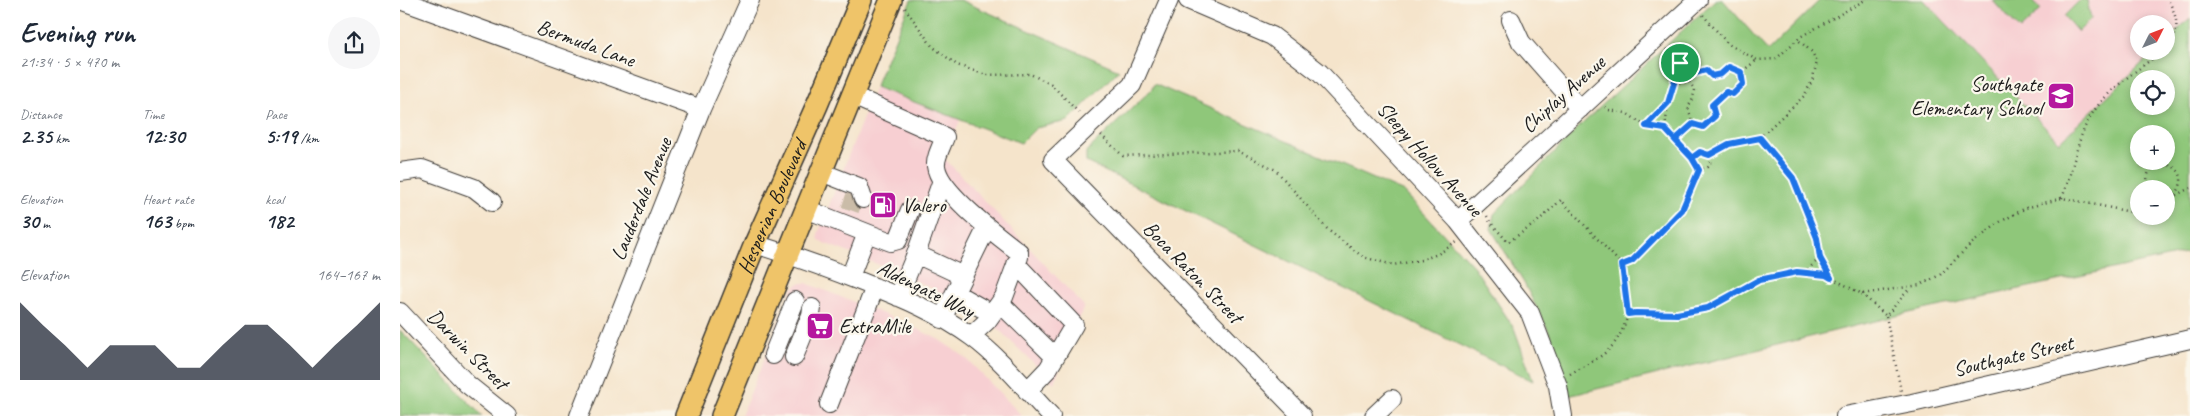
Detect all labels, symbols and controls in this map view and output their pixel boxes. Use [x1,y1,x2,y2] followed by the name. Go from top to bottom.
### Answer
[533,13,640,73] street label: Bermuda Lane
[20,15,135,50] text: Evening run
[2130,15,2175,60] north arrow
[2130,15,2175,225] map controls
[328,17,380,69] button: share
[1659,42,1701,84] pin
[1516,49,1611,138] street label: Chiplay Avenue
[1666,49,1694,77] icon: arrive
[20,52,119,72] text: 21:34 · 5 × 470 m
[2130,70,2175,115] button: locate
[1911,71,2045,121] place label: Southgate Elementary School
[2046,81,2076,111] school or university icon: Southgate Elementary School
[1372,96,1490,224] street label: Sleepy Hollow Avenue
[20,106,62,123] text: Distance
[143,106,164,123] text: Time
[265,106,287,123] text: Pace
[20,123,52,149] text: 2.35
[143,123,185,149] text: 12:30
[265,123,297,149] text: 5:19
[2130,125,2175,170] button: +
[52,130,69,147] text: km
[297,130,319,147] text: /km
[605,133,678,264] street label: Lauderdale Avenue
[731,133,814,278] street label: Hesperian Boulevard
[2130,180,2175,225] button: −
[868,190,898,220] fuel station icon: Valero
[20,191,63,208] text: Elevation
[143,191,194,208] text: Heart rate
[265,191,284,208] text: kcal
[902,192,947,218] place label: Valero
[20,208,39,234] text: 30
[143,208,171,234] text: 163
[265,208,294,234] text: 182
[39,215,50,232] text: m
[171,215,194,232] text: bpm
[1138,215,1250,331] street label: Boca Raton Street
[873,254,980,324] street label: Aldengate Way
[20,265,69,285] text: Elevation
[317,265,380,285] text: 164–167 m
[422,303,516,397] street label: Darwin Street
[805,311,835,341] supermarket icon: ExtraMile
[839,313,912,339] place label: ExtraMile
[1951,329,2077,382] street label: Southgate Street

